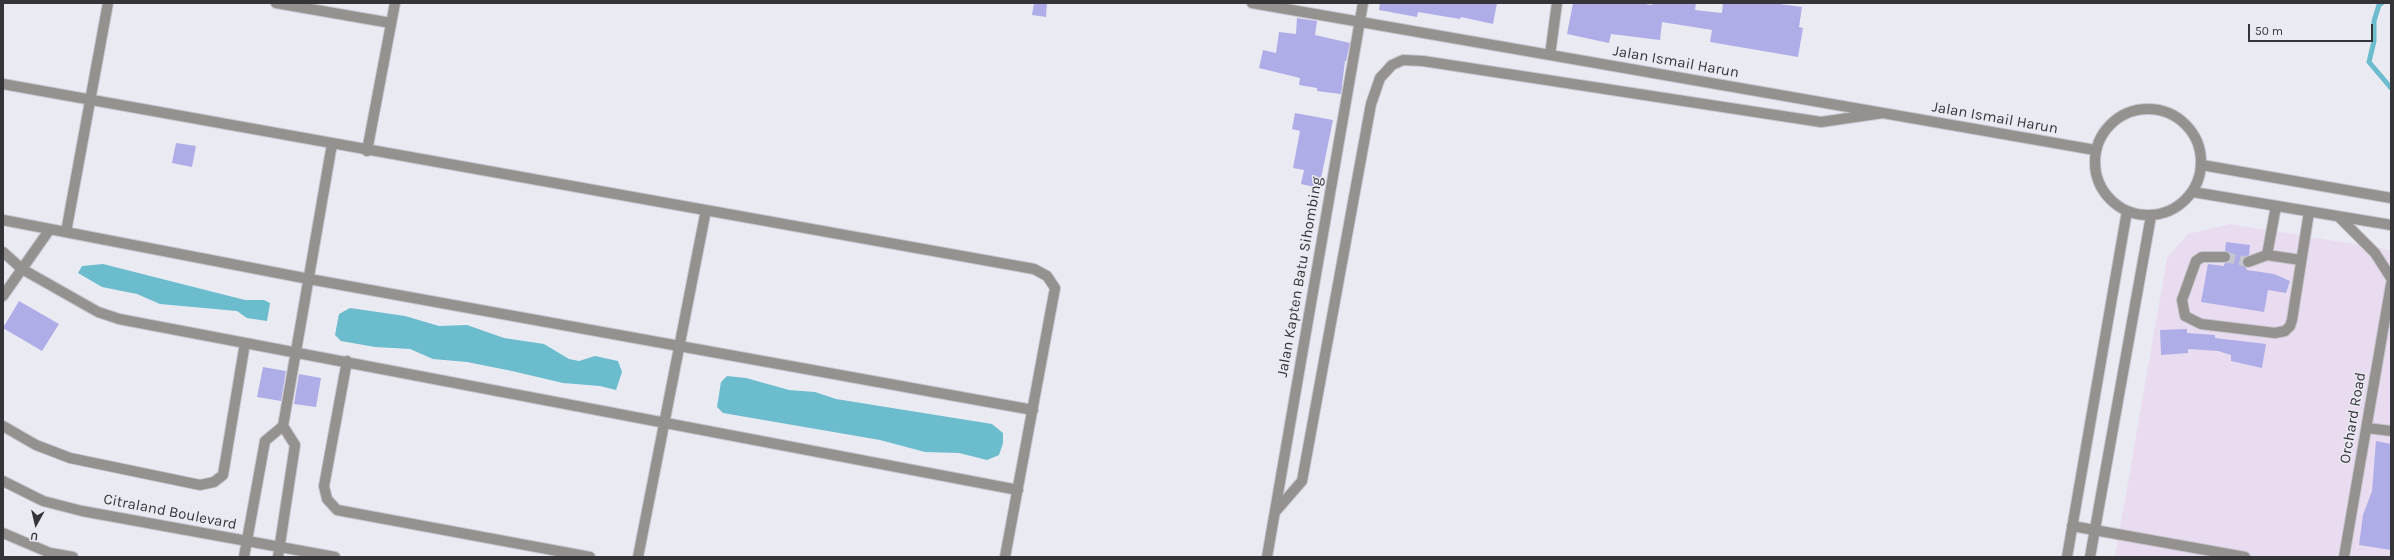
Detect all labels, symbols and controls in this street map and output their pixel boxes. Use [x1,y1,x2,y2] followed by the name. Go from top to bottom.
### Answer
[2250,16,2375,42] scale bar
[2255,24,2283,38] text: 50 m
[1611,42,1741,82] street label: Jalan Ismail Harun
[1930,98,2060,138] street label: Jalan Ismail Harun
[1274,175,1326,379] street label: Jalan Kapten Batu Sihombing
[2336,371,2370,465] street label: Orchard Road
[102,490,238,534] street label: Citraland Boulevard
[16,504,56,544] north arrow
[30,529,39,543] text: U

